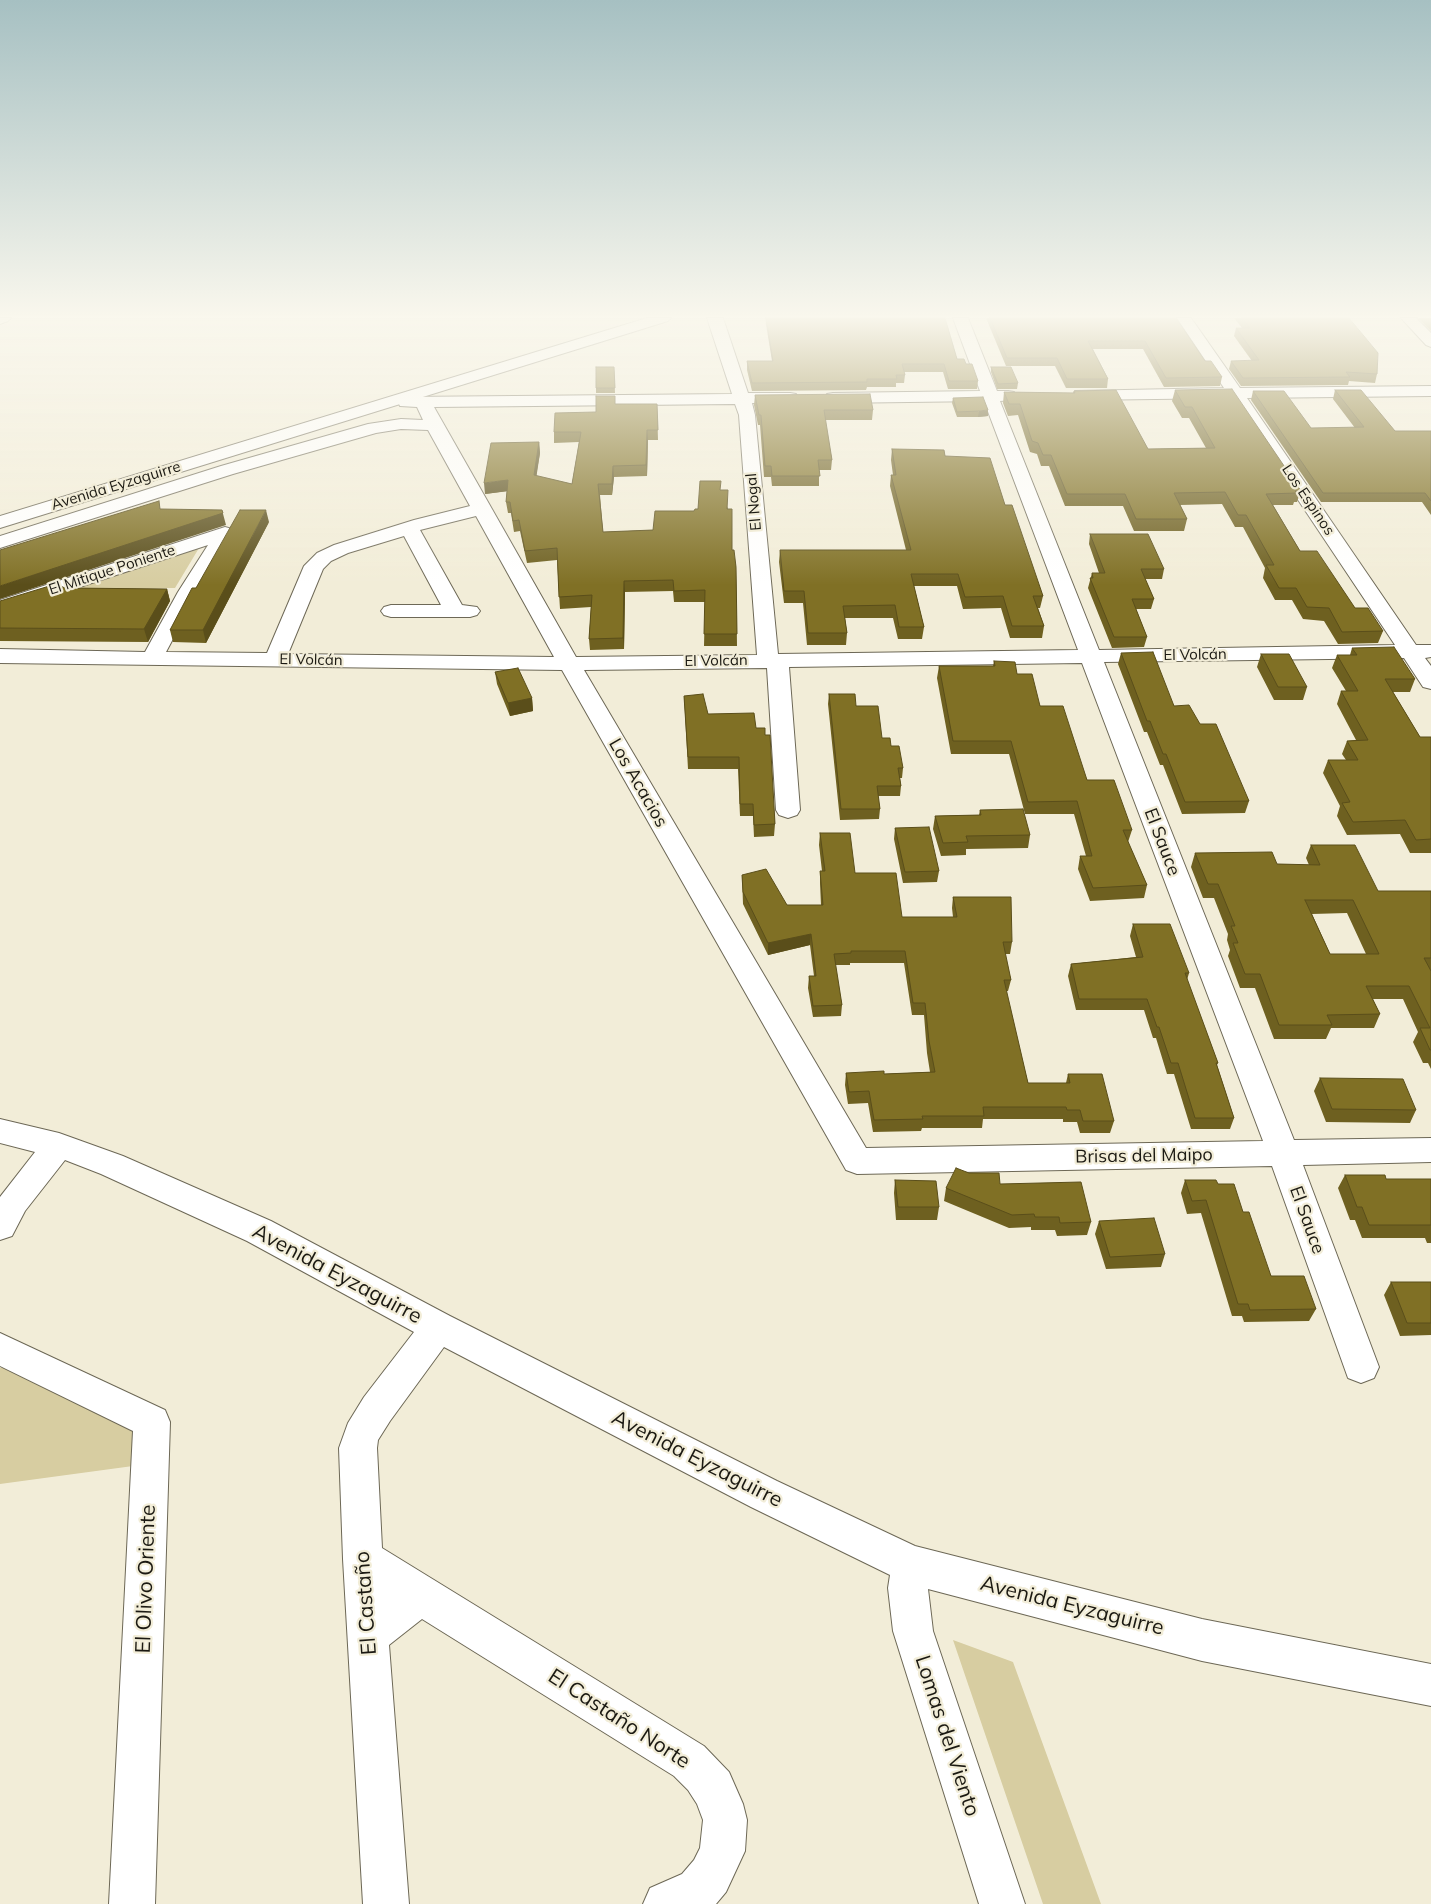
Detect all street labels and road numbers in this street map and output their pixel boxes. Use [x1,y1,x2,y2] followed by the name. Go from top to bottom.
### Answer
[49,458,183,514] street label: Avenida Eyzaguirre
[1278,461,1338,539] street label: Los Espinos
[743,472,765,532] street label: El Nogal
[46,541,178,599] street label: El Mitique Poniente
[1163,645,1227,665] street label: El Volcán
[279,650,343,670] street label: El Volcán
[684,651,748,671] street label: El Volcán
[604,735,672,831] street label: Los Acacios
[1139,805,1185,879] street label: El Sauce
[1075,1144,1213,1168] street label: Brisas del Maipo
[1285,1183,1329,1257] street label: El Sauce
[248,1219,426,1329] street label: Avenida Eyzaguirre
[607,1405,787,1513] street label: Avenida Eyzaguirre
[131,1504,161,1654] street label: El Olivo Oriente
[350,1550,382,1656] street label: El Castaño
[978,1571,1166,1641] street label: Avenida Eyzaguirre
[909,1653,985,1819] street label: Lomas del Viento
[543,1664,695,1774] street label: El Castaño Norte

